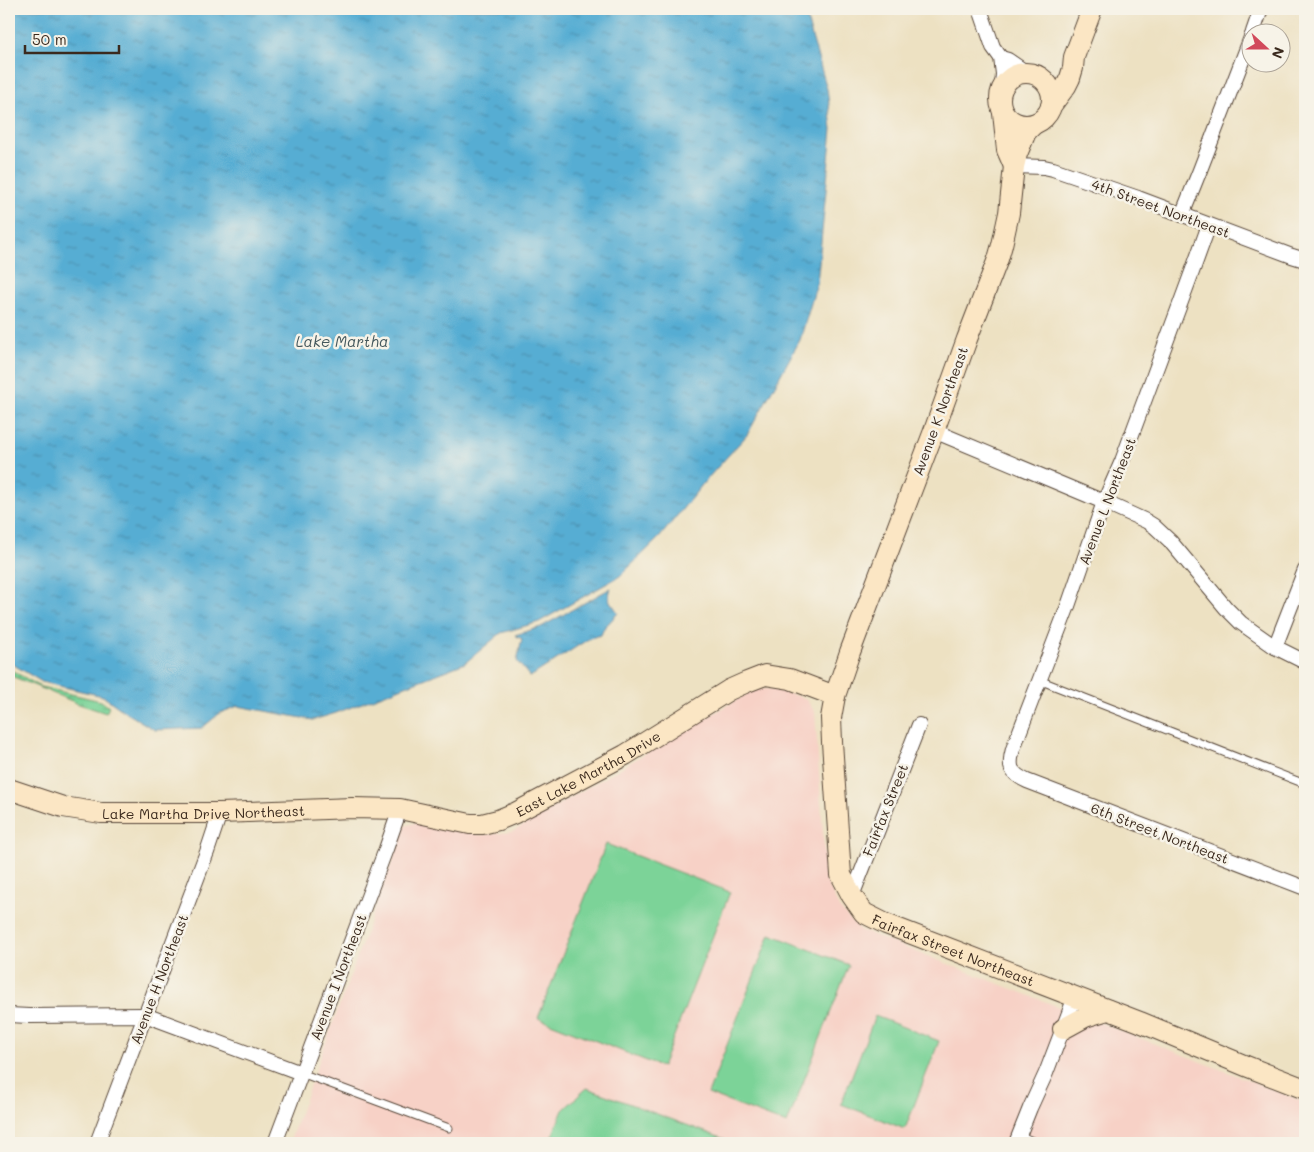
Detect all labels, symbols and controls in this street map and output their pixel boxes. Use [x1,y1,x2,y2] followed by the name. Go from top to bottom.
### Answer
[25,22,119,54] scale bar
[1242,22,1292,72] north arrow
[32,29,67,49] text: 50 m
[1268,44,1289,61] text: N
[1089,174,1233,242] street label: 4th Street Northeast
[296,331,388,351] water label: Lake Martha
[908,344,972,478] street label: Avenue K Northeast
[1074,435,1140,567] street label: Avenue L Northeast
[512,726,664,821] street label: East Lake Martha Drive
[858,761,912,859] street label: Fairfax Street
[1088,798,1232,868] street label: 6th Street Northeast
[102,800,305,823] street label: Lake Martha Drive Northeast
[869,909,1037,990] street label: Fairfax Street Northeast
[126,911,192,1047] street label: Avenue H Northeast
[305,911,371,1043] street label: Avenue I Northeast

